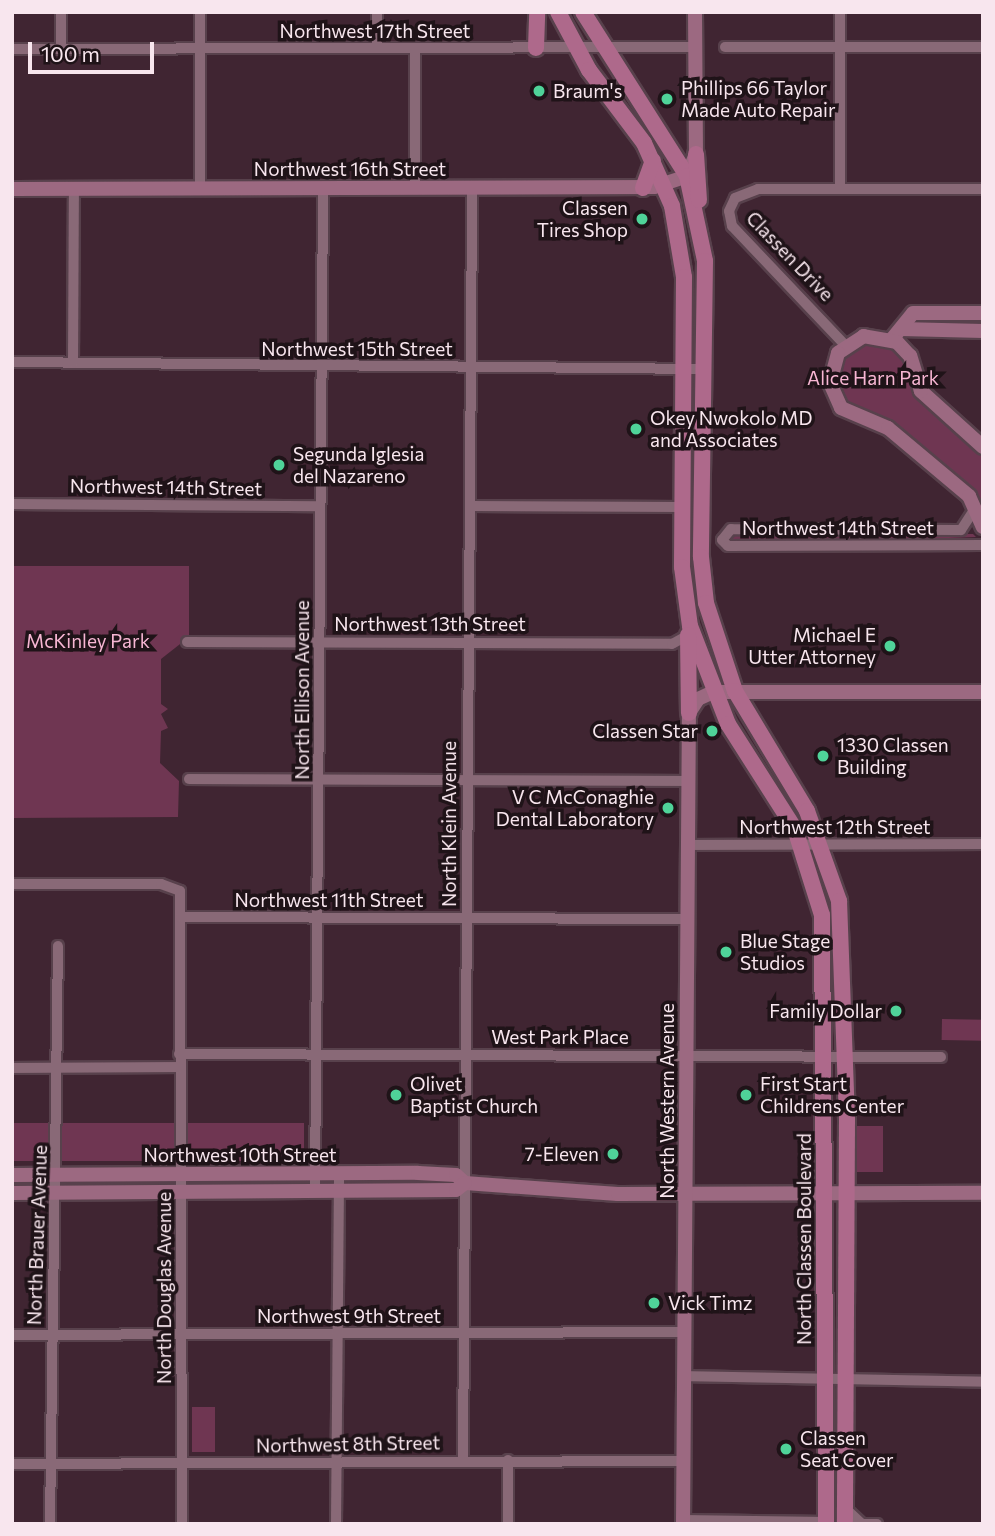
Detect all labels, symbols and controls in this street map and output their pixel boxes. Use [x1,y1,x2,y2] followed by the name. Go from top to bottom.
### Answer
[280,20,470,42] street label: Northwest 17th Street
[32,28,158,72] scale bar
[41,41,100,66] text: 100 m
[681,77,836,121] place label: Phillips 66 Taylor Made Auto Repair
[553,80,622,102] place label: Braum's
[531,83,547,99] marker: Braum's
[659,91,675,107] marker: Phillips 66 Taylor Made Auto Repair
[254,158,446,180] street label: Northwest 16th Street
[537,197,628,241] place label: Classen Tires Shop
[742,207,838,305] street label: Classen Drive
[634,211,650,227] marker: Classen Tires Shop
[261,338,453,360] street label: Northwest 15th Street
[807,367,939,389] park label: Alice Harn Park
[650,407,812,451] place label: Okey Nwokolo MD and Associates
[628,421,644,437] marker: Okey Nwokolo MD and Associates
[293,443,424,487] place label: Segunda Iglesia del Nazareno
[271,457,287,473] marker: Segunda Iglesia del Nazareno
[70,474,262,500] street label: Northwest 14th Street
[742,517,934,539] street label: Northwest 14th Street
[291,600,313,780] street label: North Ellison Avenue
[334,613,526,635] street label: Northwest 13th Street
[748,624,876,668] place label: Michael E Utter Attorney
[26,630,150,652] park label: McKinley Park
[882,638,898,654] marker: Michael E Utter Attorney
[592,720,698,742] place label: Classen Star
[704,723,720,739] marker: Classen Star
[837,734,949,778] place label: 1330 Classen Building
[438,741,460,907] street label: North Klein Avenue
[815,748,831,764] marker: 1330 Classen Building
[496,786,654,830] place label: V C McConaghie Dental Laboratory
[660,800,676,816] marker: V C McConaghie Dental Laboratory
[739,816,931,838] street label: Northwest 12th Street
[235,889,423,911] street label: Northwest 11th Street
[740,930,830,974] place label: Blue Stage Studios
[718,944,734,960] marker: Blue Stage Studios
[769,1000,882,1022] place label: Family Dollar
[656,1003,678,1199] street label: North Western Avenue
[888,1003,904,1019] marker: Family Dollar
[491,1026,629,1048] street label: West Park Place
[410,1073,538,1117] place label: Olivet Baptist Church
[760,1073,904,1117] place label: First Start Childrens Center
[388,1087,404,1103] marker: Olivet Baptist Church
[738,1087,754,1103] marker: First Start Childrens Center
[793,1133,815,1345] street label: North Classen Boulevard
[525,1143,599,1165] place label: 7-Eleven
[22,1144,52,1326] street label: North Brauer Avenue
[143,1144,337,1166] street label: Northwest 10th Street
[605,1146,621,1162] marker: 7-Eleven
[153,1192,175,1384] street label: North Douglas Avenue
[668,1292,752,1314] place label: Vick Timz
[646,1295,662,1311] marker: Vick Timz
[257,1305,441,1327] street label: Northwest 9th Street
[800,1427,894,1471] place label: Classen Seat Cover
[256,1431,440,1457] street label: Northwest 8th Street
[778,1441,794,1457] marker: Classen Seat Cover

